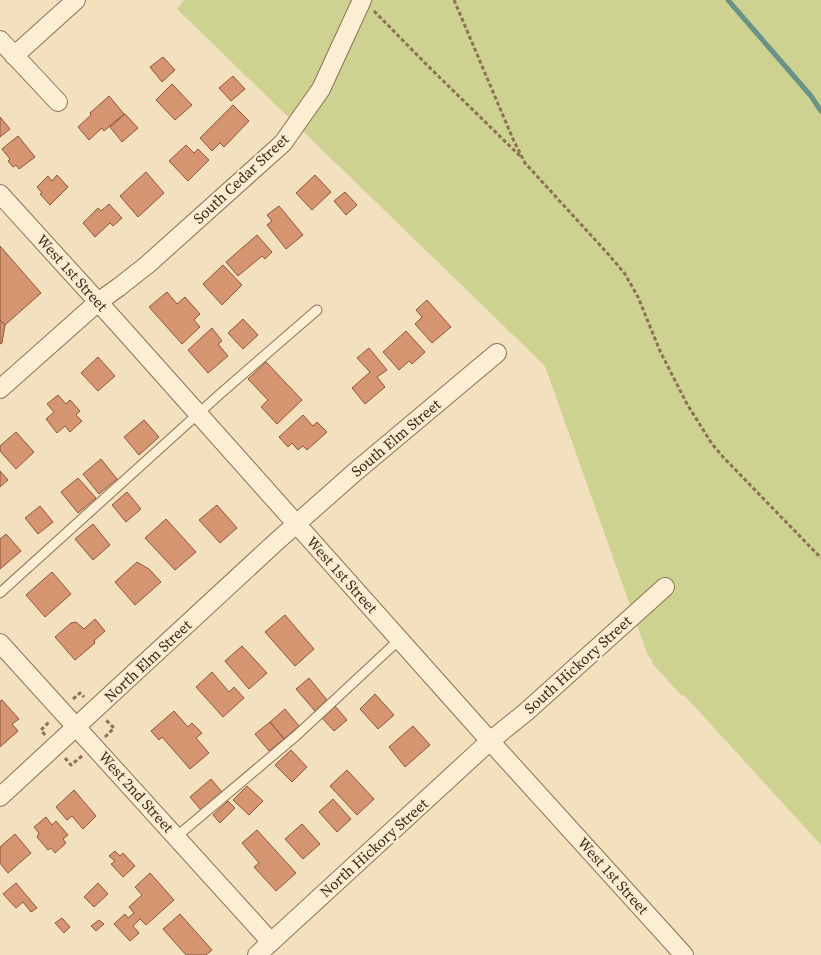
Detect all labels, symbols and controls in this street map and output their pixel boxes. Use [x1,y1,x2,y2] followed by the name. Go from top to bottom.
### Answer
[188,129,293,228] street label: South Cedar Street
[32,230,113,316] street label: West 1st Street
[346,394,445,481] street label: South Elm Street
[302,532,383,618] street label: West 1st Street
[519,611,636,719] street label: South Hickory Street
[99,615,196,707] street label: North Elm Street
[94,746,179,837] street label: West 2nd Street
[315,793,432,902] street label: North Hickory Street
[573,833,654,919] street label: West 1st Street

